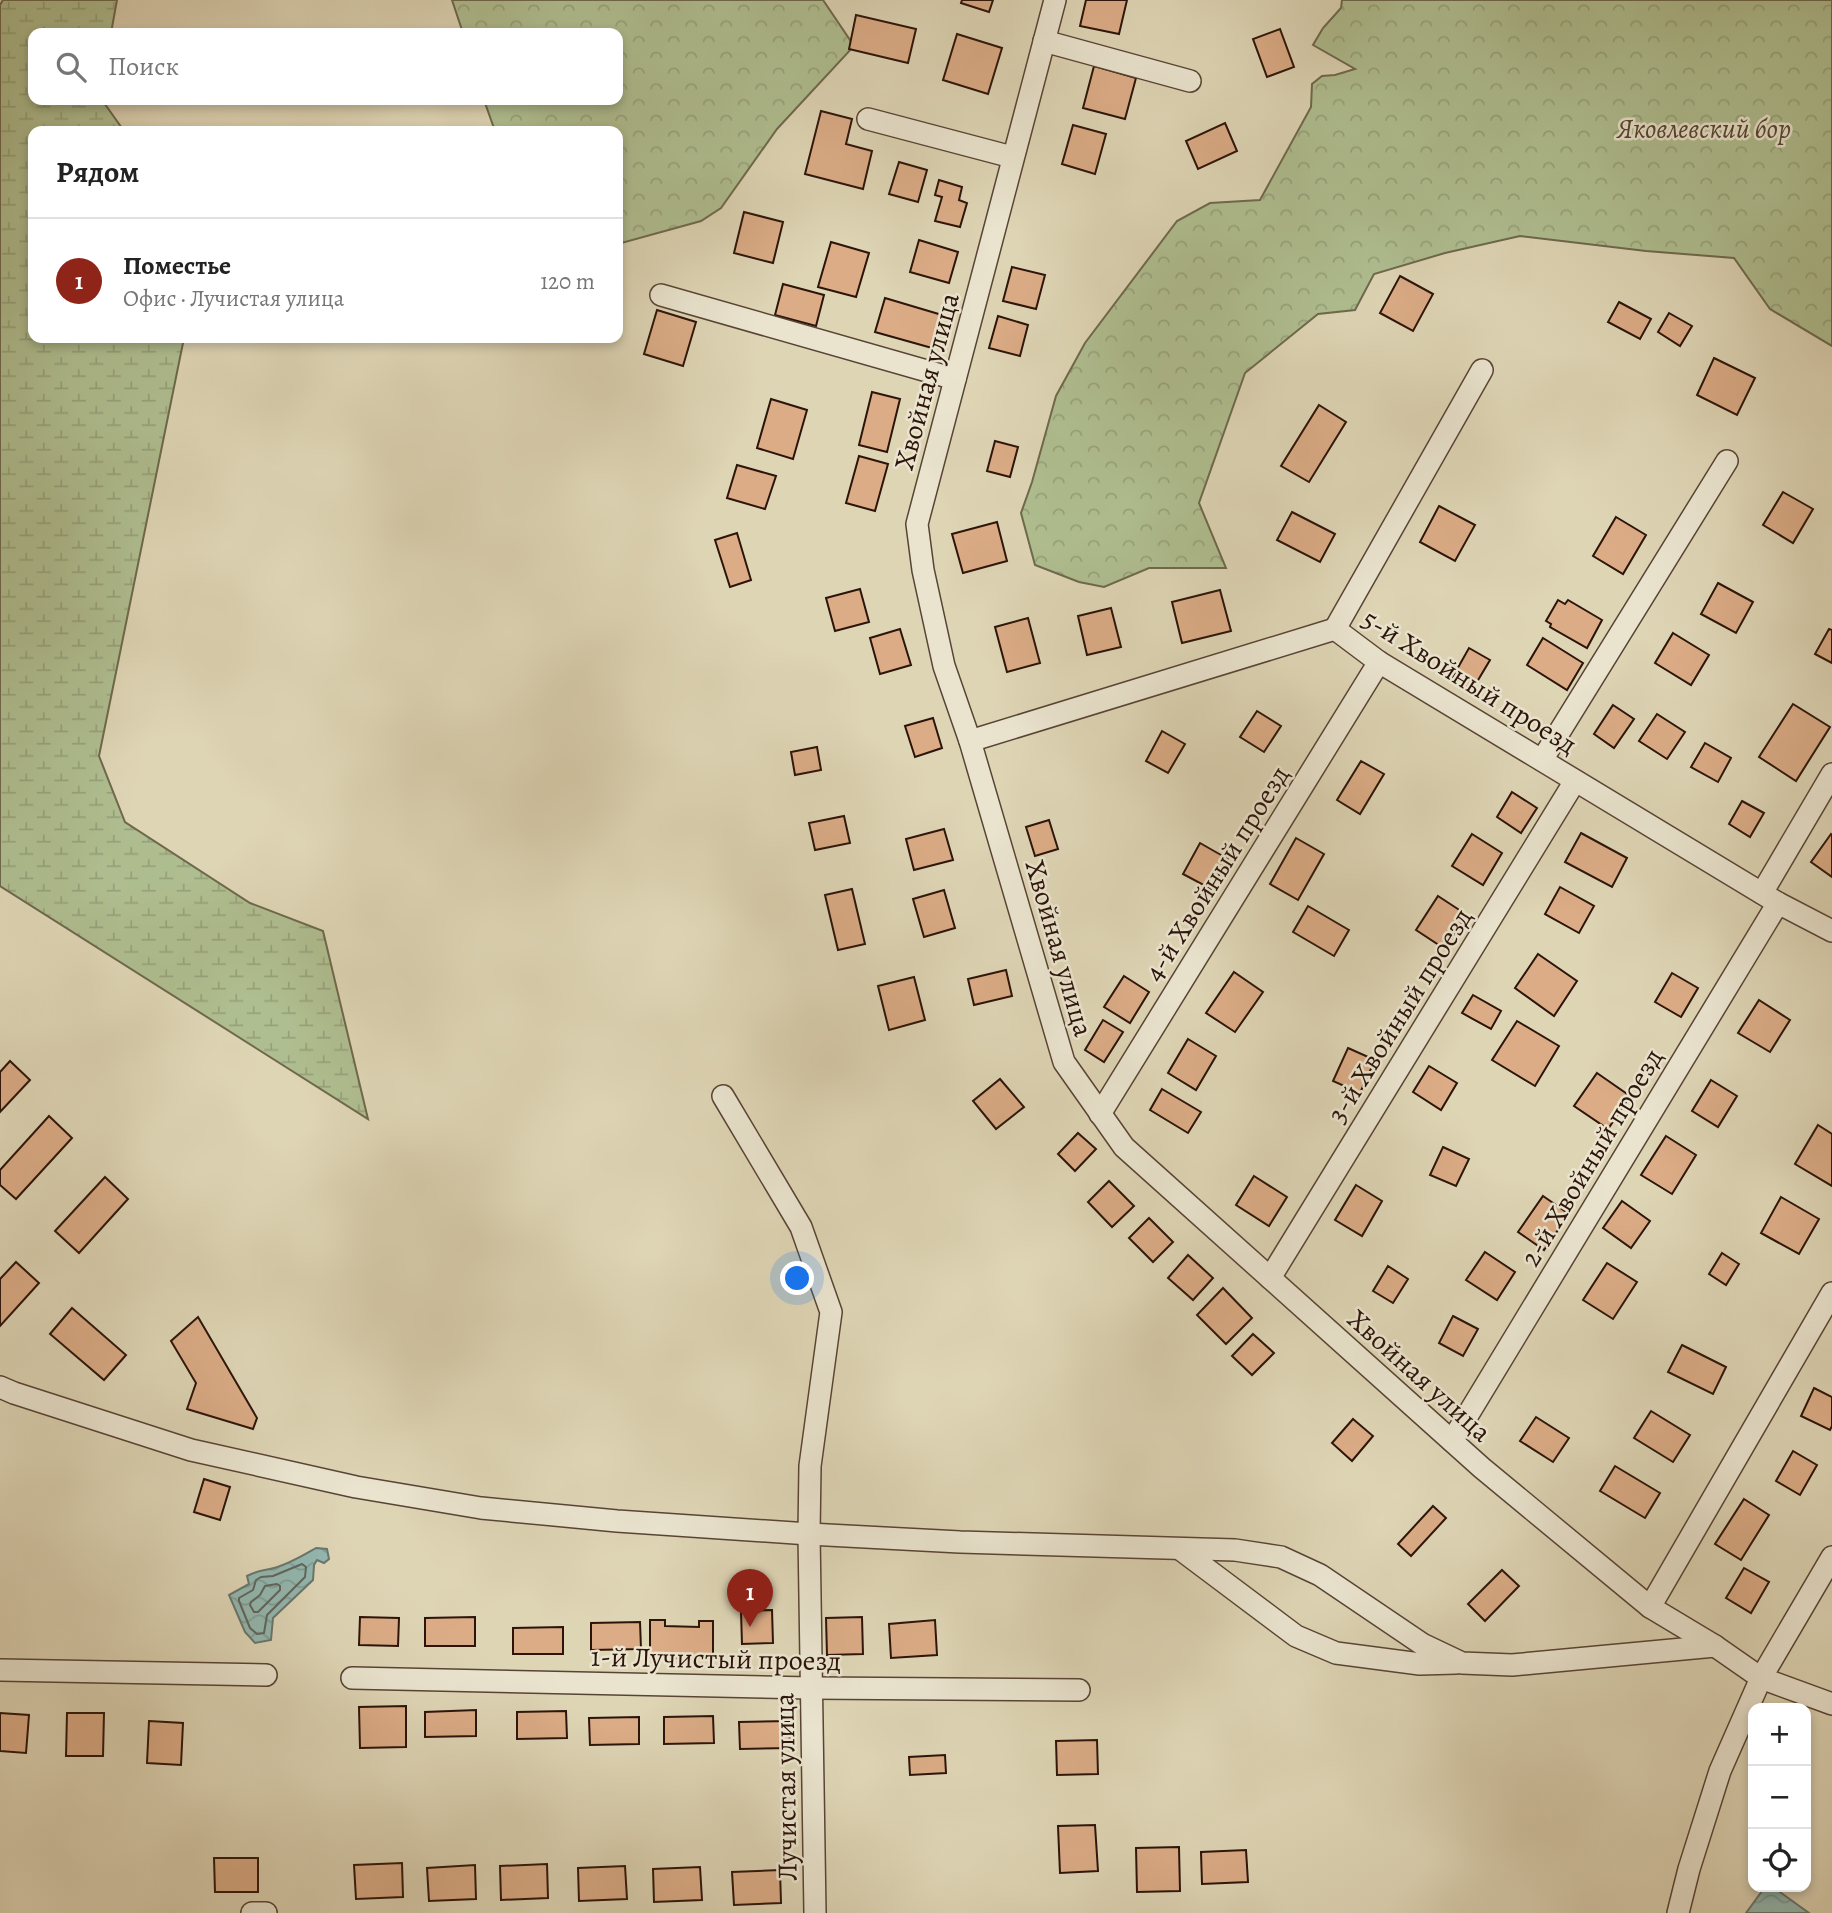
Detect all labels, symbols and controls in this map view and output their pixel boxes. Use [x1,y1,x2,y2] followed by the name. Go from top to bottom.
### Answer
[28,28,623,105] search box
[52,48,90,86] icon: search
[108,49,179,84] text: Поиск
[1616,110,1791,148] park label: Яковлевский бор
[56,152,139,192] text: Рядом
[123,248,231,283] text: Поместье
[75,266,83,297] text: 1
[540,266,595,297] text: 120 m
[123,283,344,314] text: Офис · Лучистая улица
[885,288,969,474] street label: Хвойная улица
[1355,600,1584,763] street label: 5-й Хвойный проезд
[1135,758,1299,989] street label: 4-й Хвойный проезд
[1016,856,1102,1041] street label: Хвойная улица
[1318,901,1481,1130] street label: 3-й Хвойный проезд
[1512,1041,1672,1274] street label: 2-й Хвойный проезд
[780,1261,814,1295] your location
[1339,1301,1500,1451] street label: Хвойная улица
[727,1569,773,1627] pin: 1
[590,1638,842,1680] street label: 1-й Лучистый проезд
[765,1693,807,1881] street label: Лучистая улица
[1748,1703,1811,1892] map controls
[1748,1703,1811,1766] button: +
[1748,1766,1811,1829] button: −
[1748,1829,1811,1892] button: locate

